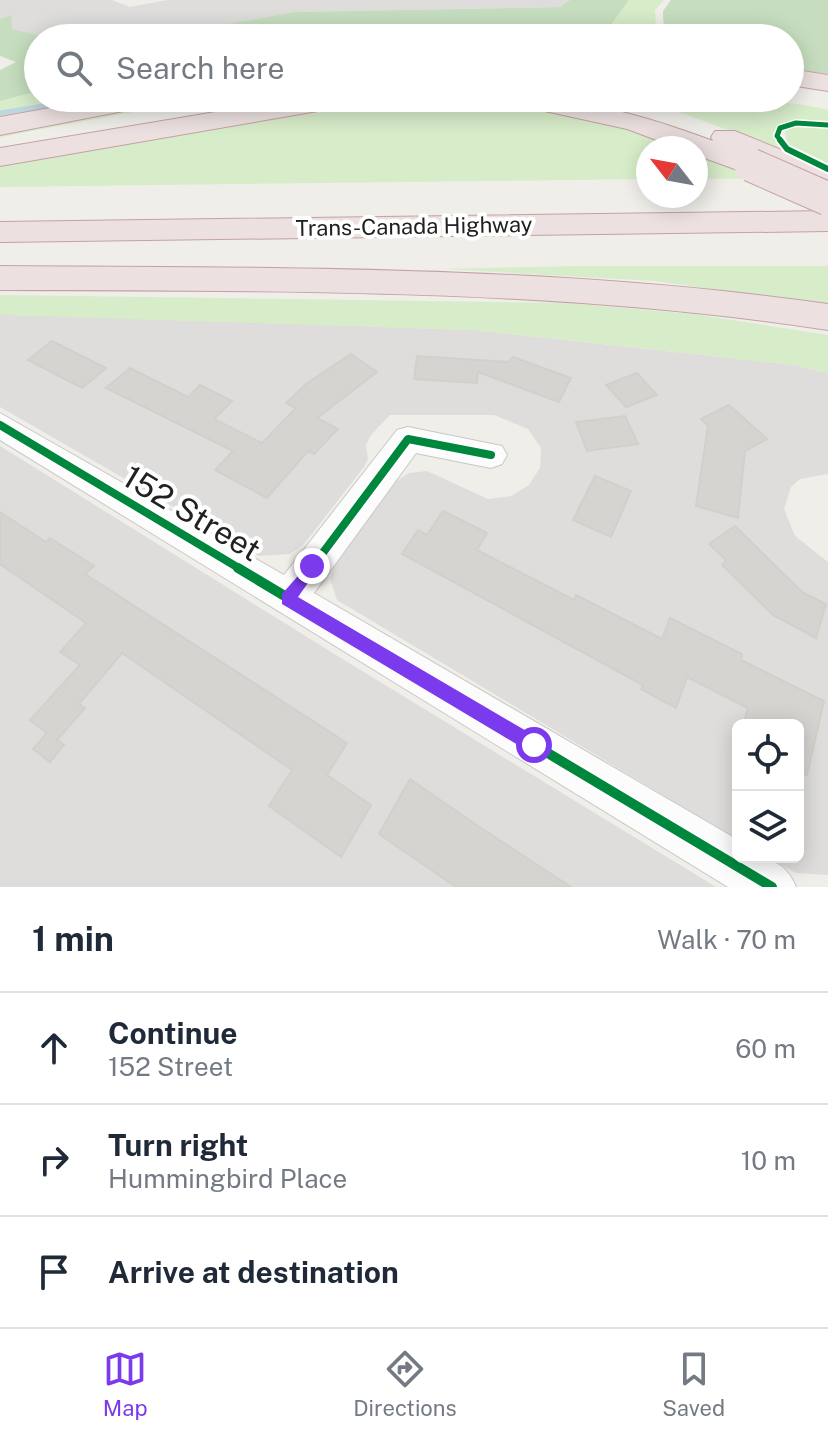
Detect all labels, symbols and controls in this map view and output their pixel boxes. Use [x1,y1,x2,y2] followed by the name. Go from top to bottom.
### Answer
[24,24,804,112] search box
[52,46,96,90] icon: search
[116,50,284,86] text: Search here
[636,136,708,208] north arrow
[295,211,533,241] street label: Trans-Canada Highway
[117,458,267,568] street label: 152 Street
[294,548,330,584] route end
[732,719,804,863] map controls
[732,719,804,791] button: locate
[516,727,552,763] route start
[732,791,804,863] button: layers
[32,919,114,959] text: 1 min
[657,924,796,955] text: Walk · 70 m
[108,1015,238,1051] text: Continue
[32,1026,76,1070] icon: ahead
[735,1033,796,1064] text: 60 m
[108,1051,233,1082] text: 152 Street
[108,1127,248,1163] text: Turn right
[32,1138,76,1182] icon: right
[741,1145,796,1176] text: 10 m
[108,1163,347,1194] text: Hummingbird Place
[32,1250,76,1294] icon: arrive
[108,1254,399,1290] text: Arrive at destination
[103,1347,148,1421] tab: Map
[353,1347,457,1421] tab: Directions
[662,1347,725,1421] tab: Saved

